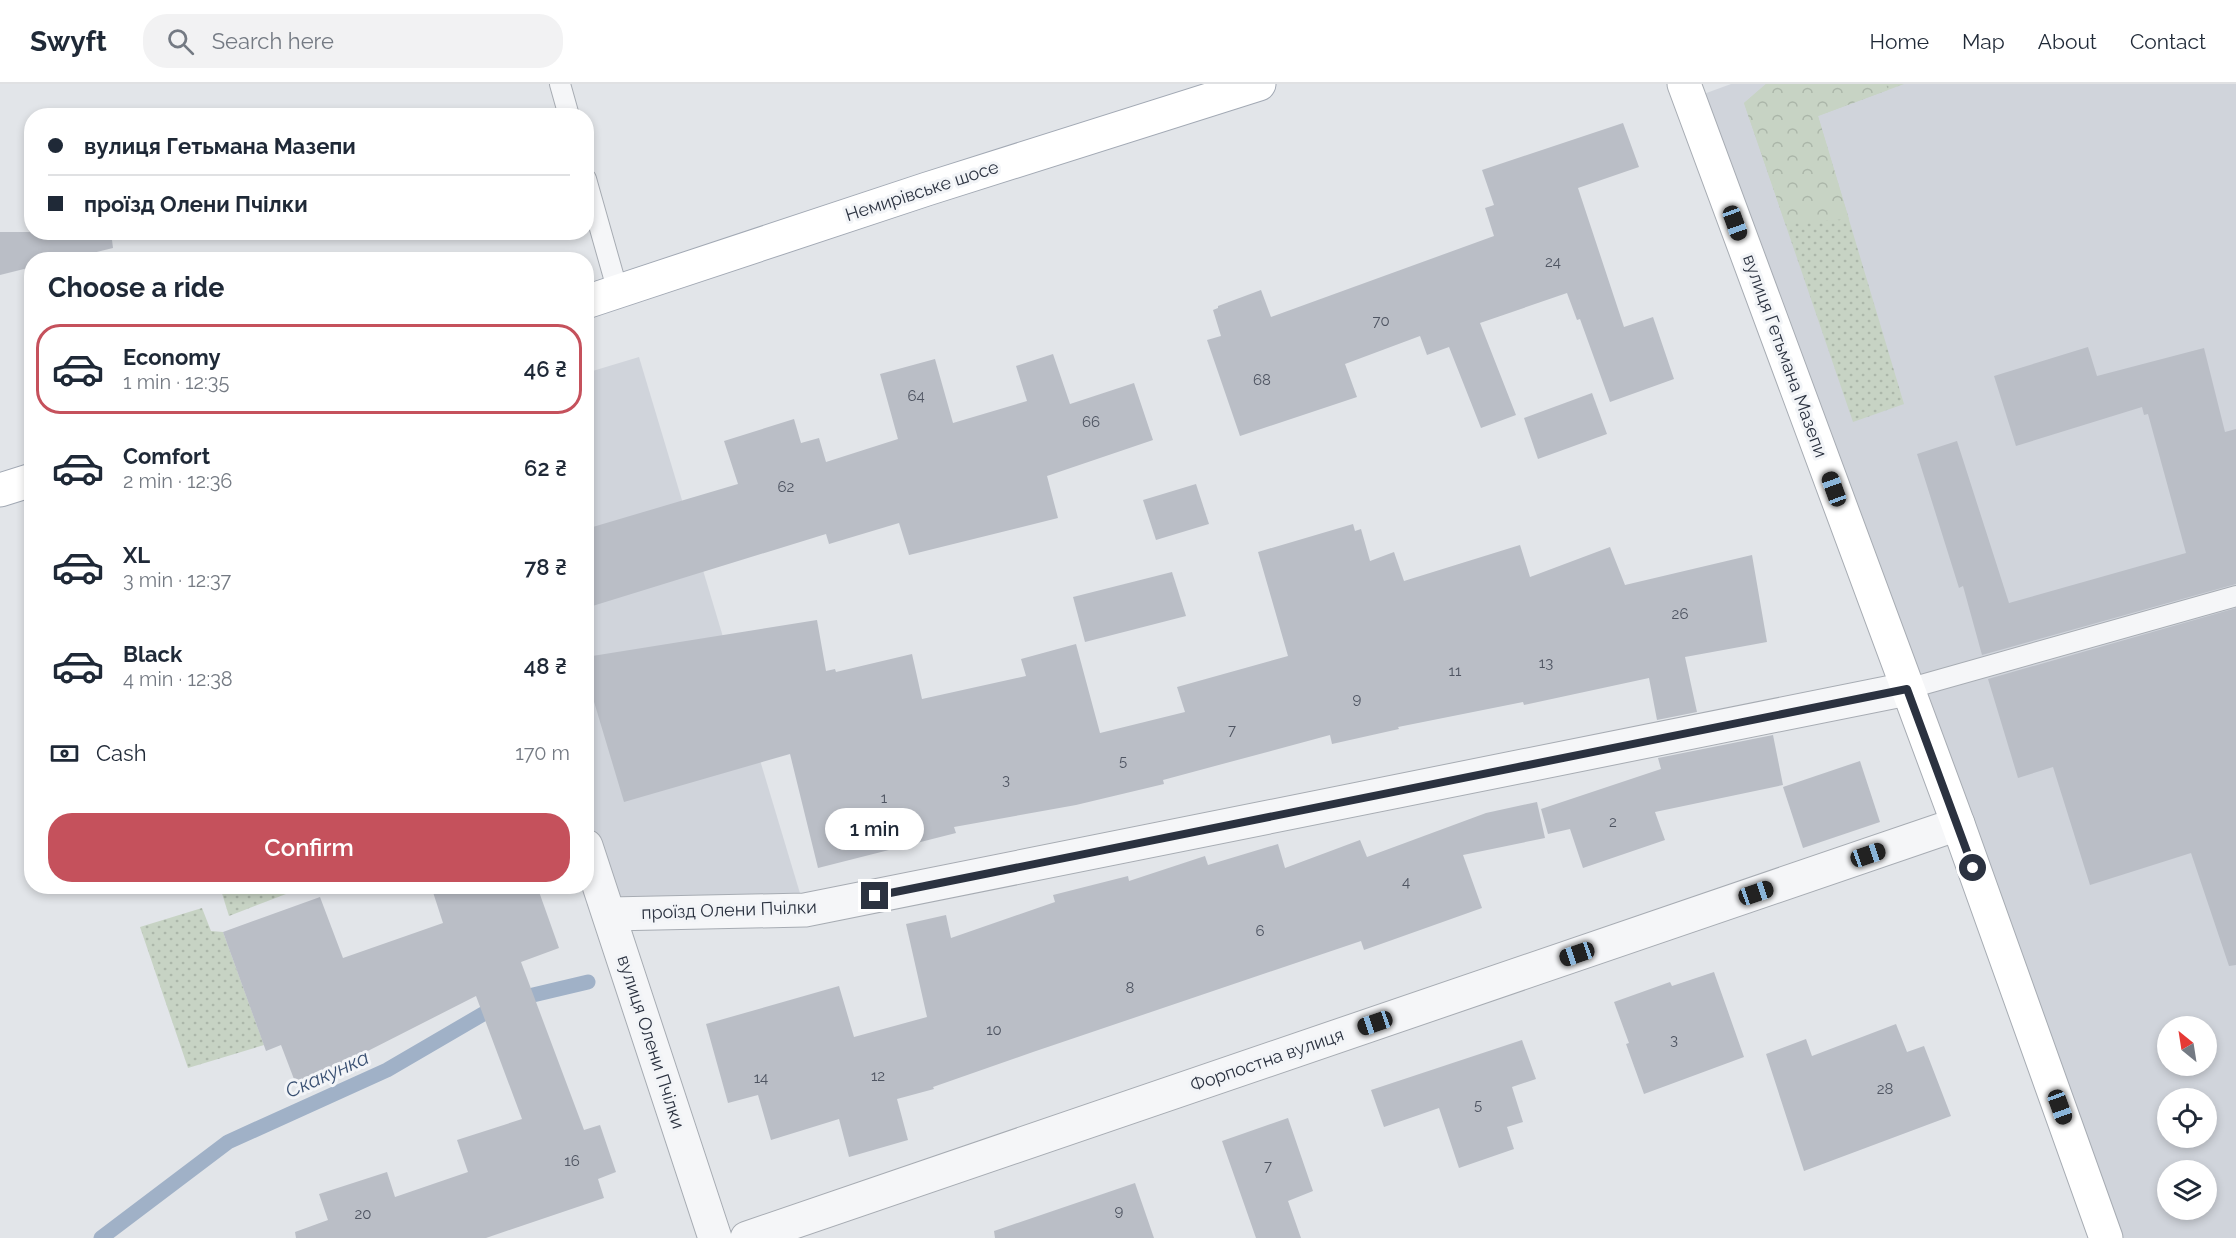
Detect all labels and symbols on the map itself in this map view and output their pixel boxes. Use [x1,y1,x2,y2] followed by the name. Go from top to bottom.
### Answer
[843,156,1001,225] street label: Немирівське шосе
[1720,203,1750,243] car
[1739,251,1832,460] street label: вулиця Гетьмана Мазепи
[1545,253,1561,271] house number: 24
[1372,312,1390,330] house number: 70
[1253,371,1271,389] house number: 68
[907,387,925,405] house number: 64
[1082,413,1100,431] house number: 66
[1819,469,1849,509] car
[778,478,795,496] house number: 62
[1672,605,1688,623] house number: 26
[1539,654,1553,672] house number: 13
[1449,662,1462,680] house number: 11
[1353,690,1362,708] house number: 9
[1228,721,1236,739] house number: 7
[1119,752,1127,770] house number: 5
[1002,771,1010,789] house number: 3
[881,789,888,807] house number: 1
[826,809,924,851] callout: 1 min
[1609,813,1617,831] house number: 2
[1848,841,1888,869] car
[1959,854,1986,881] route start
[1402,873,1410,891] house number: 4
[1736,879,1776,907] car
[861,882,888,909] route end
[641,896,817,923] street label: проїзд Олени Пчілки
[1255,922,1265,940] house number: 6
[1557,940,1597,968] car
[614,952,689,1131] street label: вулиця Олени Пчілки
[1126,979,1135,997] house number: 8
[1355,1009,1395,1037] car
[2157,1016,2217,1076] north arrow
[986,1021,1002,1039] house number: 10
[1187,1023,1346,1096] street label: Форпостна вулиця
[1670,1031,1678,1049] house number: 3
[282,1045,372,1103] water label: Скакунка
[871,1067,885,1085] house number: 12
[754,1069,768,1087] house number: 14
[1877,1080,1893,1098] house number: 28
[2045,1087,2075,1127] car
[1474,1096,1482,1114] house number: 5
[564,1152,580,1170] house number: 16
[1264,1157,1272,1175] house number: 7
[1115,1202,1124,1220] house number: 9
[355,1205,372,1223] house number: 20

